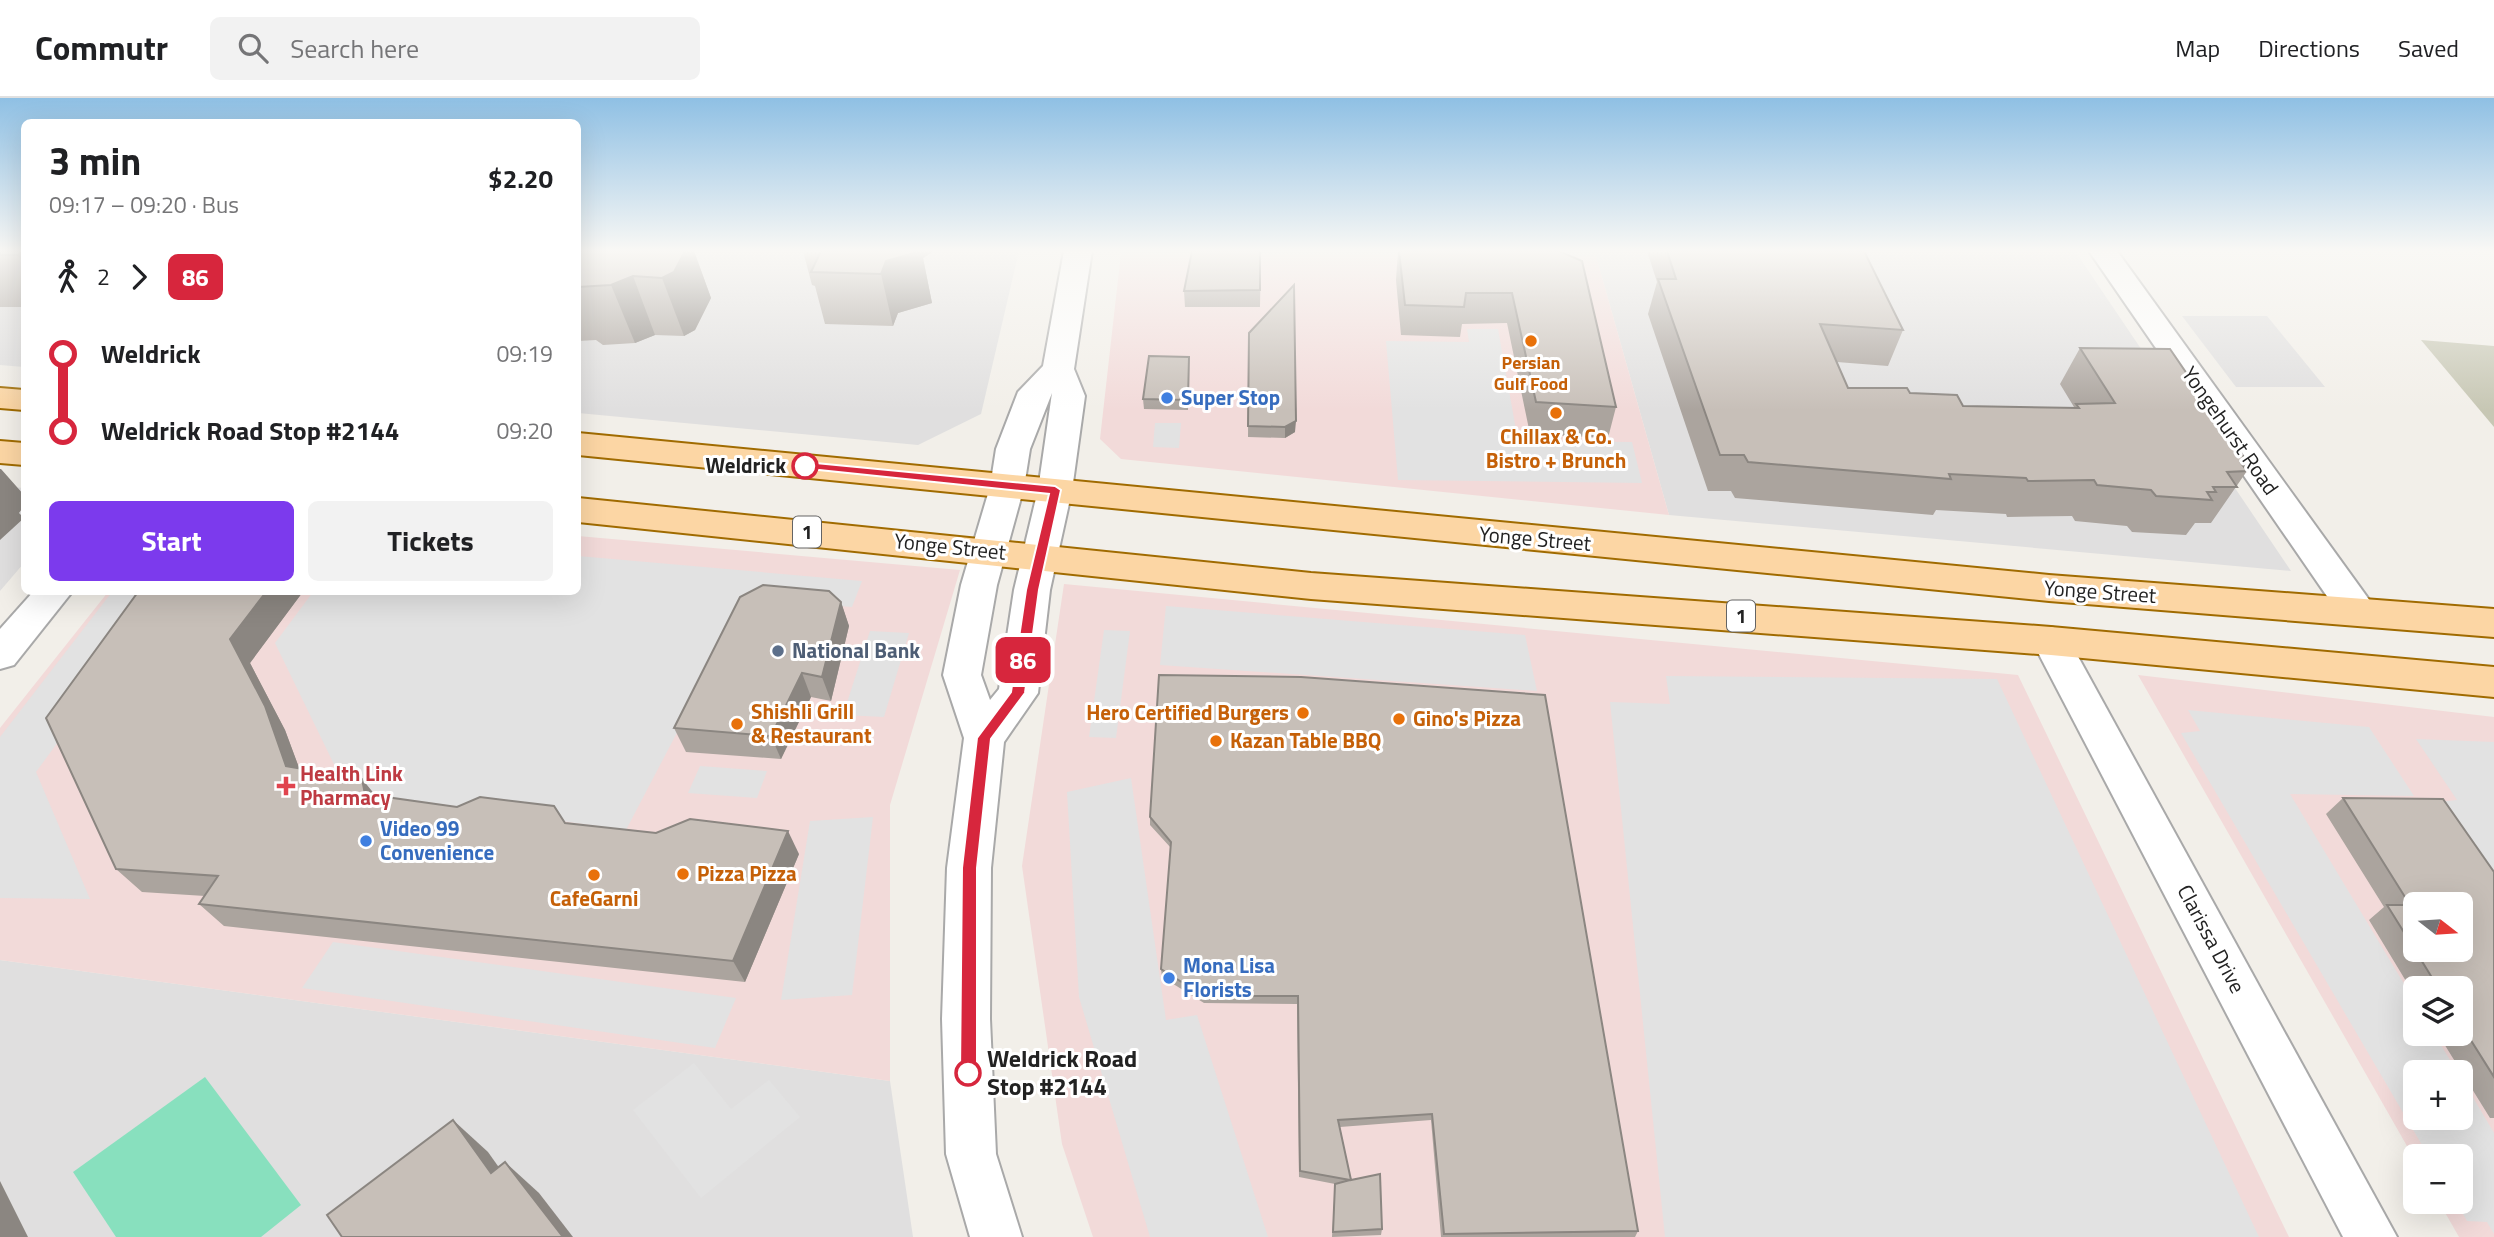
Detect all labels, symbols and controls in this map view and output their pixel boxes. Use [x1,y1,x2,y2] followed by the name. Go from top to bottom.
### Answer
[210,17,700,80] search box
[35,23,168,73] text: Commutr
[234,29,272,67] icon: search
[290,29,419,68] text: Search here
[2175,30,2220,66] text: Map
[2258,30,2360,66] text: Directions
[2398,30,2459,66] text: Saved
[49,132,141,190] text: 3 min
[488,159,553,198] text: $2.20
[49,187,239,222] text: 09:17 – 09:20 · Bus
[49,258,87,296] icon: walk
[120,258,158,296] icon: forward
[97,259,110,294] text: 2
[182,259,209,295] text: 86
[1523,333,1539,349] marker: Persian Gulf Food
[101,334,201,373] text: Weldrick
[496,336,553,371] text: 09:19
[1494,349,1568,397] place label: Persian Gulf Food
[2175,360,2287,501] street label: Yongehurst Road
[1181,381,1280,413] place label: Super Stop
[1159,390,1175,406] marker: Super Stop
[1548,405,1564,421] marker: Chillax & Co. Bistro + Brunch
[101,411,399,450] text: Weldrick Road Stop #2144
[496,413,553,448] text: 09:20
[1486,420,1626,476] place label: Chillax & Co. Bistro + Brunch
[706,449,786,481] place label: Weldrick
[792,453,818,479] marker: Weldrick
[49,501,294,581] button: Start
[308,501,553,581] button: Tickets
[793,516,821,547] road number: 1
[1478,517,1593,559] street label: Yonge Street
[893,524,1008,568] street label: Yonge Street
[2043,571,2158,611] street label: Yonge Street
[1727,601,1755,632] road number: 1
[792,634,920,666] place label: National Bank
[992,637,1054,683] line badge: 86
[1010,642,1036,678] text: 86
[770,643,786,659] marker: National Bank
[751,695,872,751] place label: Shishli Grill & Restaurant
[1086,696,1289,728] place label: Hero Certified Burgers
[1413,702,1521,734] place label: Gino's Pizza
[1295,705,1311,721] marker: Hero Certified Burgers
[1391,711,1407,727] marker: Gino's Pizza
[729,716,745,732] marker: Shishli Grill & Restaurant
[1230,724,1382,756] place label: Kazan Table BBQ
[1208,733,1224,749] marker: Kazan Table BBQ
[300,757,403,813] place label: Health Link Pharmacy
[278,778,294,794] marker: Health Link Pharmacy
[380,812,494,868] place label: Video 99 Convenience
[358,833,374,849] marker: Video 99 Convenience
[697,857,797,889] place label: Pizza Pizza
[675,866,691,882] marker: Pizza Pizza
[586,867,602,883] marker: CafeGarni
[2170,878,2254,999] street label: Clarissa Drive
[550,882,638,914] place label: CafeGarni
[2403,892,2473,962] north arrow
[2403,892,2473,1214] map controls
[1183,949,1275,1005] place label: Mona Lisa Florists
[1161,970,1177,986] marker: Mona Lisa Florists
[2403,976,2473,1046] button: layers
[987,1040,1137,1104] place label: Weldrick Road Stop #2144
[955,1060,981,1086] marker: Weldrick Road Stop #2144
[2403,1060,2473,1130] button: +
[2403,1144,2473,1214] button: −

